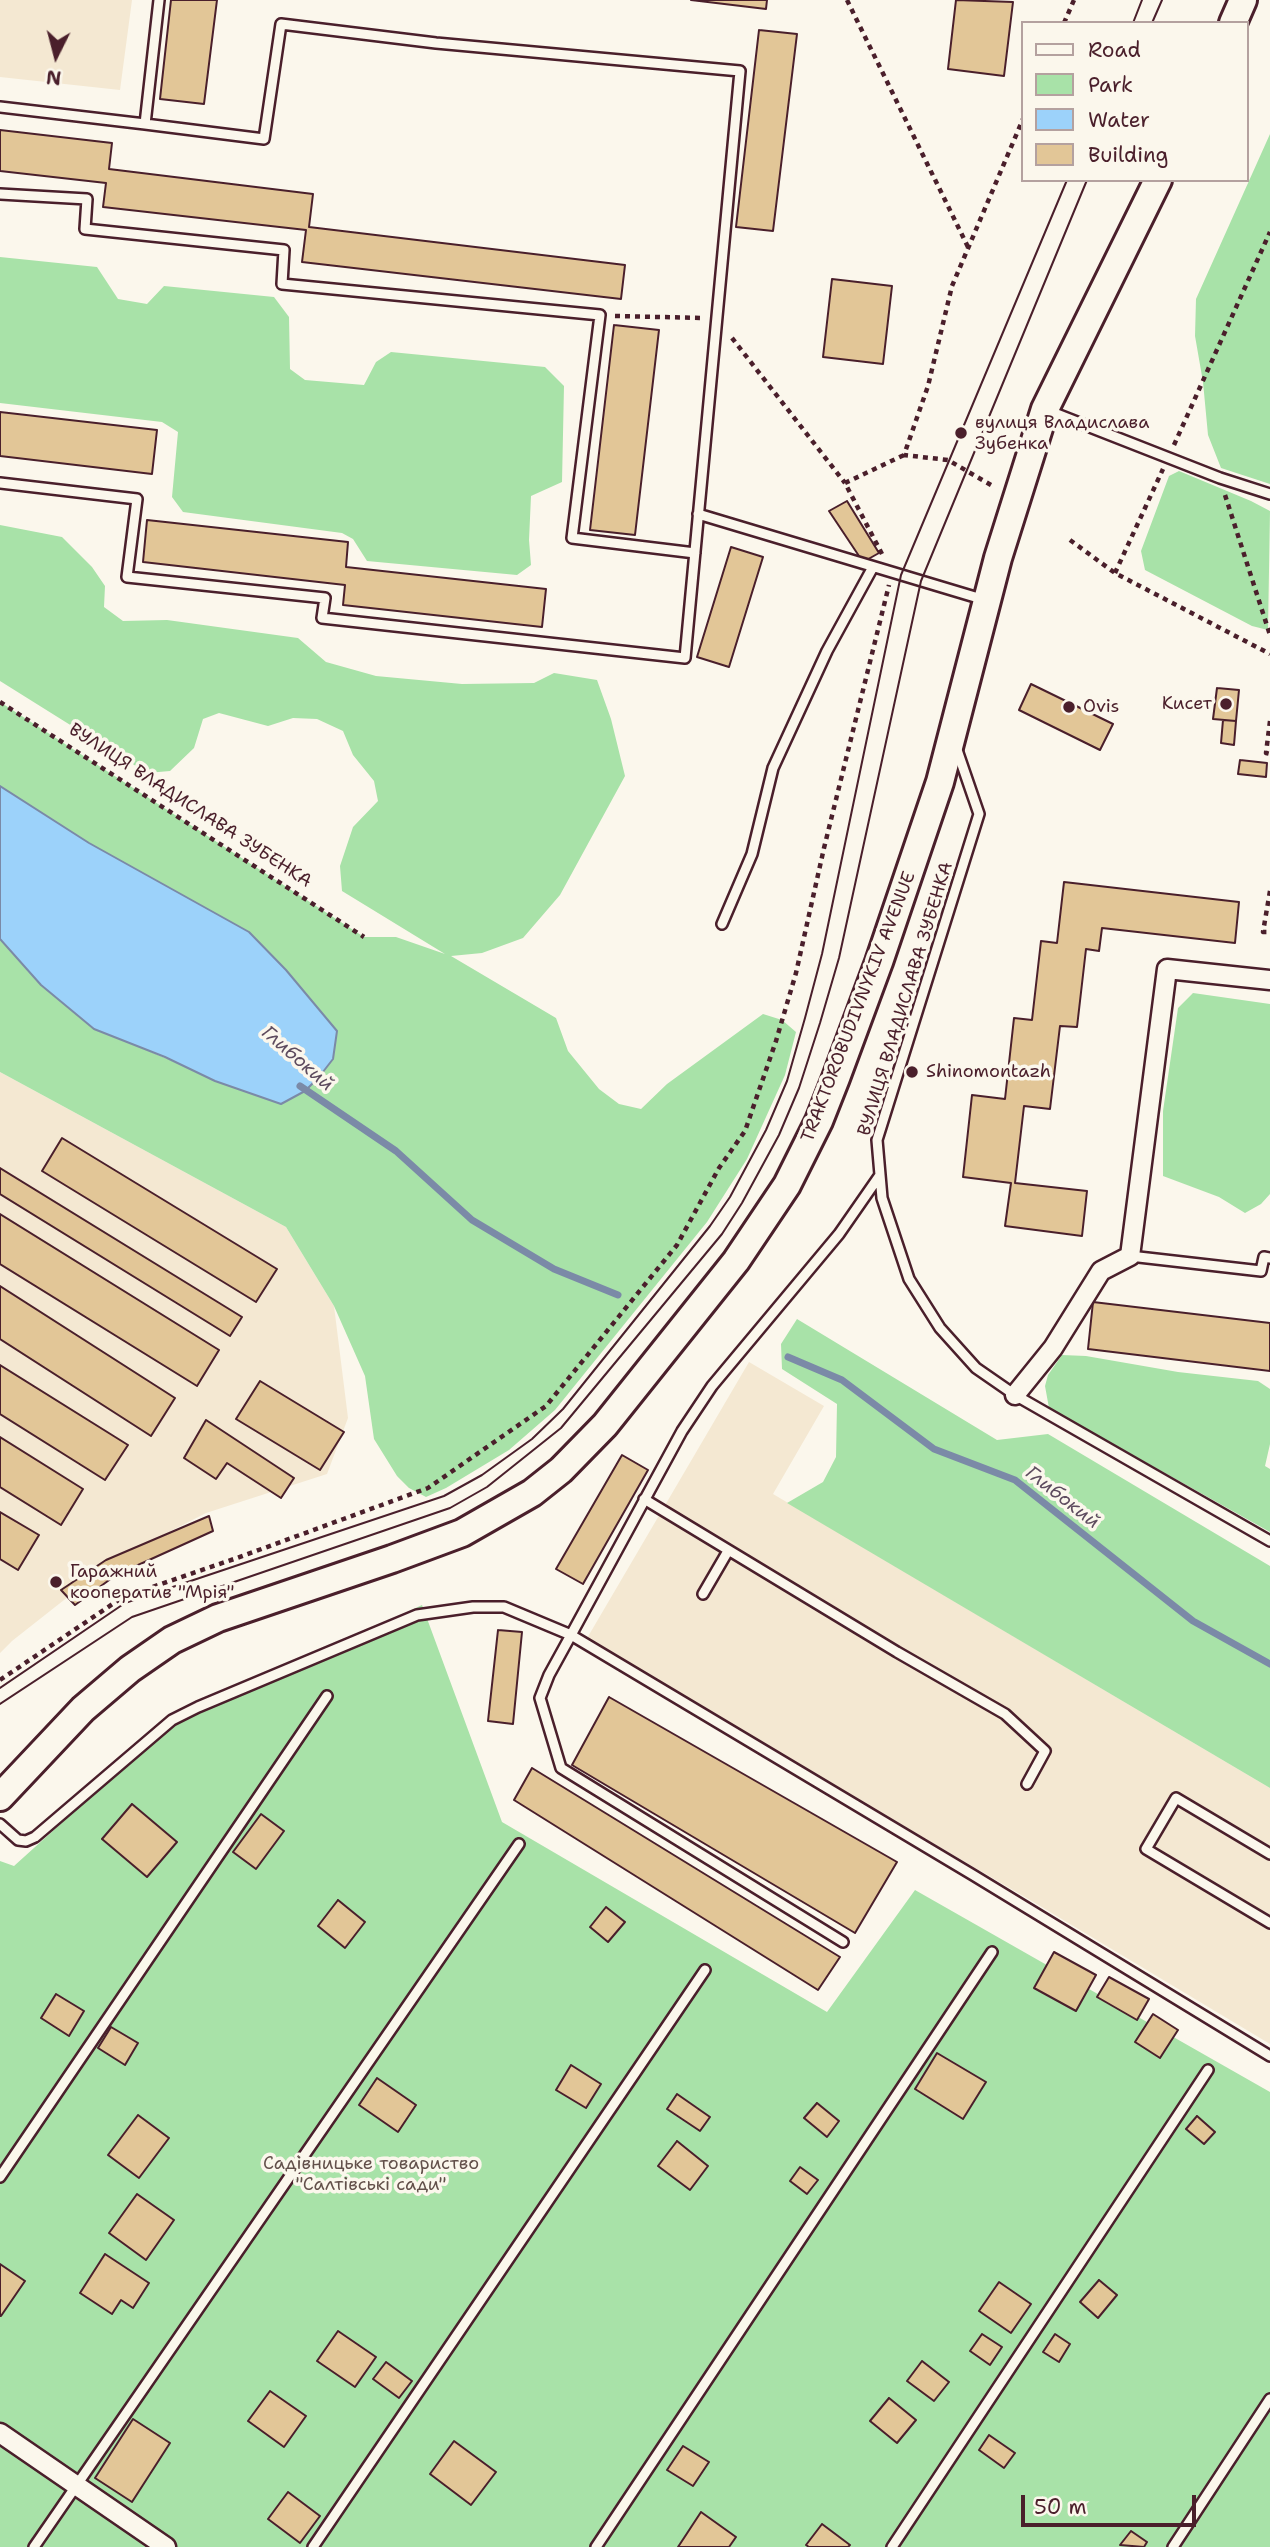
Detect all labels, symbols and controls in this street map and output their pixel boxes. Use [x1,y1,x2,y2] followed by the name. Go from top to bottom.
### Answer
[21,21,91,91] north arrow
[1021,21,1249,182] legend
[1088,36,1141,64] text: Road
[45,64,63,91] text: N
[1088,71,1133,99] text: Park
[1088,106,1150,134] text: Water
[1088,141,1168,169] text: Building
[975,412,1149,454] place label: вулиця Владислава Зубенка
[953,425,969,441] marker: вулиця Владислава Зубенка
[1162,693,1212,715] place label: Кисет
[1083,696,1119,718] place label: Ovis
[1218,696,1234,712] marker: Кисет
[1061,699,1077,715] marker: Ovis
[65,719,315,893] street label: ВУЛИЦЯ ВЛАДИСЛАВА ЗУБЕНКА
[854,859,958,1139] street label: ВУЛИЦЯ ВЛАДИСЛАВА ЗУБЕНКА
[797,869,921,1145] street label: TRAKTOROBUDIVNYKIV AVENUE
[256,1022,338,1096] water label: Глибокий
[926,1061,1051,1083] place label: Shinomontazh
[904,1064,920,1080] marker: Shinomontazh
[1020,1462,1104,1534] water label: Глибокий
[70,1561,234,1604] place label: Гаражний кооператив "Мрія"
[48,1574,64,1590] marker: Гаражний кооператив "Мрія"
[263,2153,479,2196] park label: Садівницьке товариство "Салтівські сади"
[1025,2480,1200,2524] scale bar
[1034,2493,1087,2521] text: 50 m

